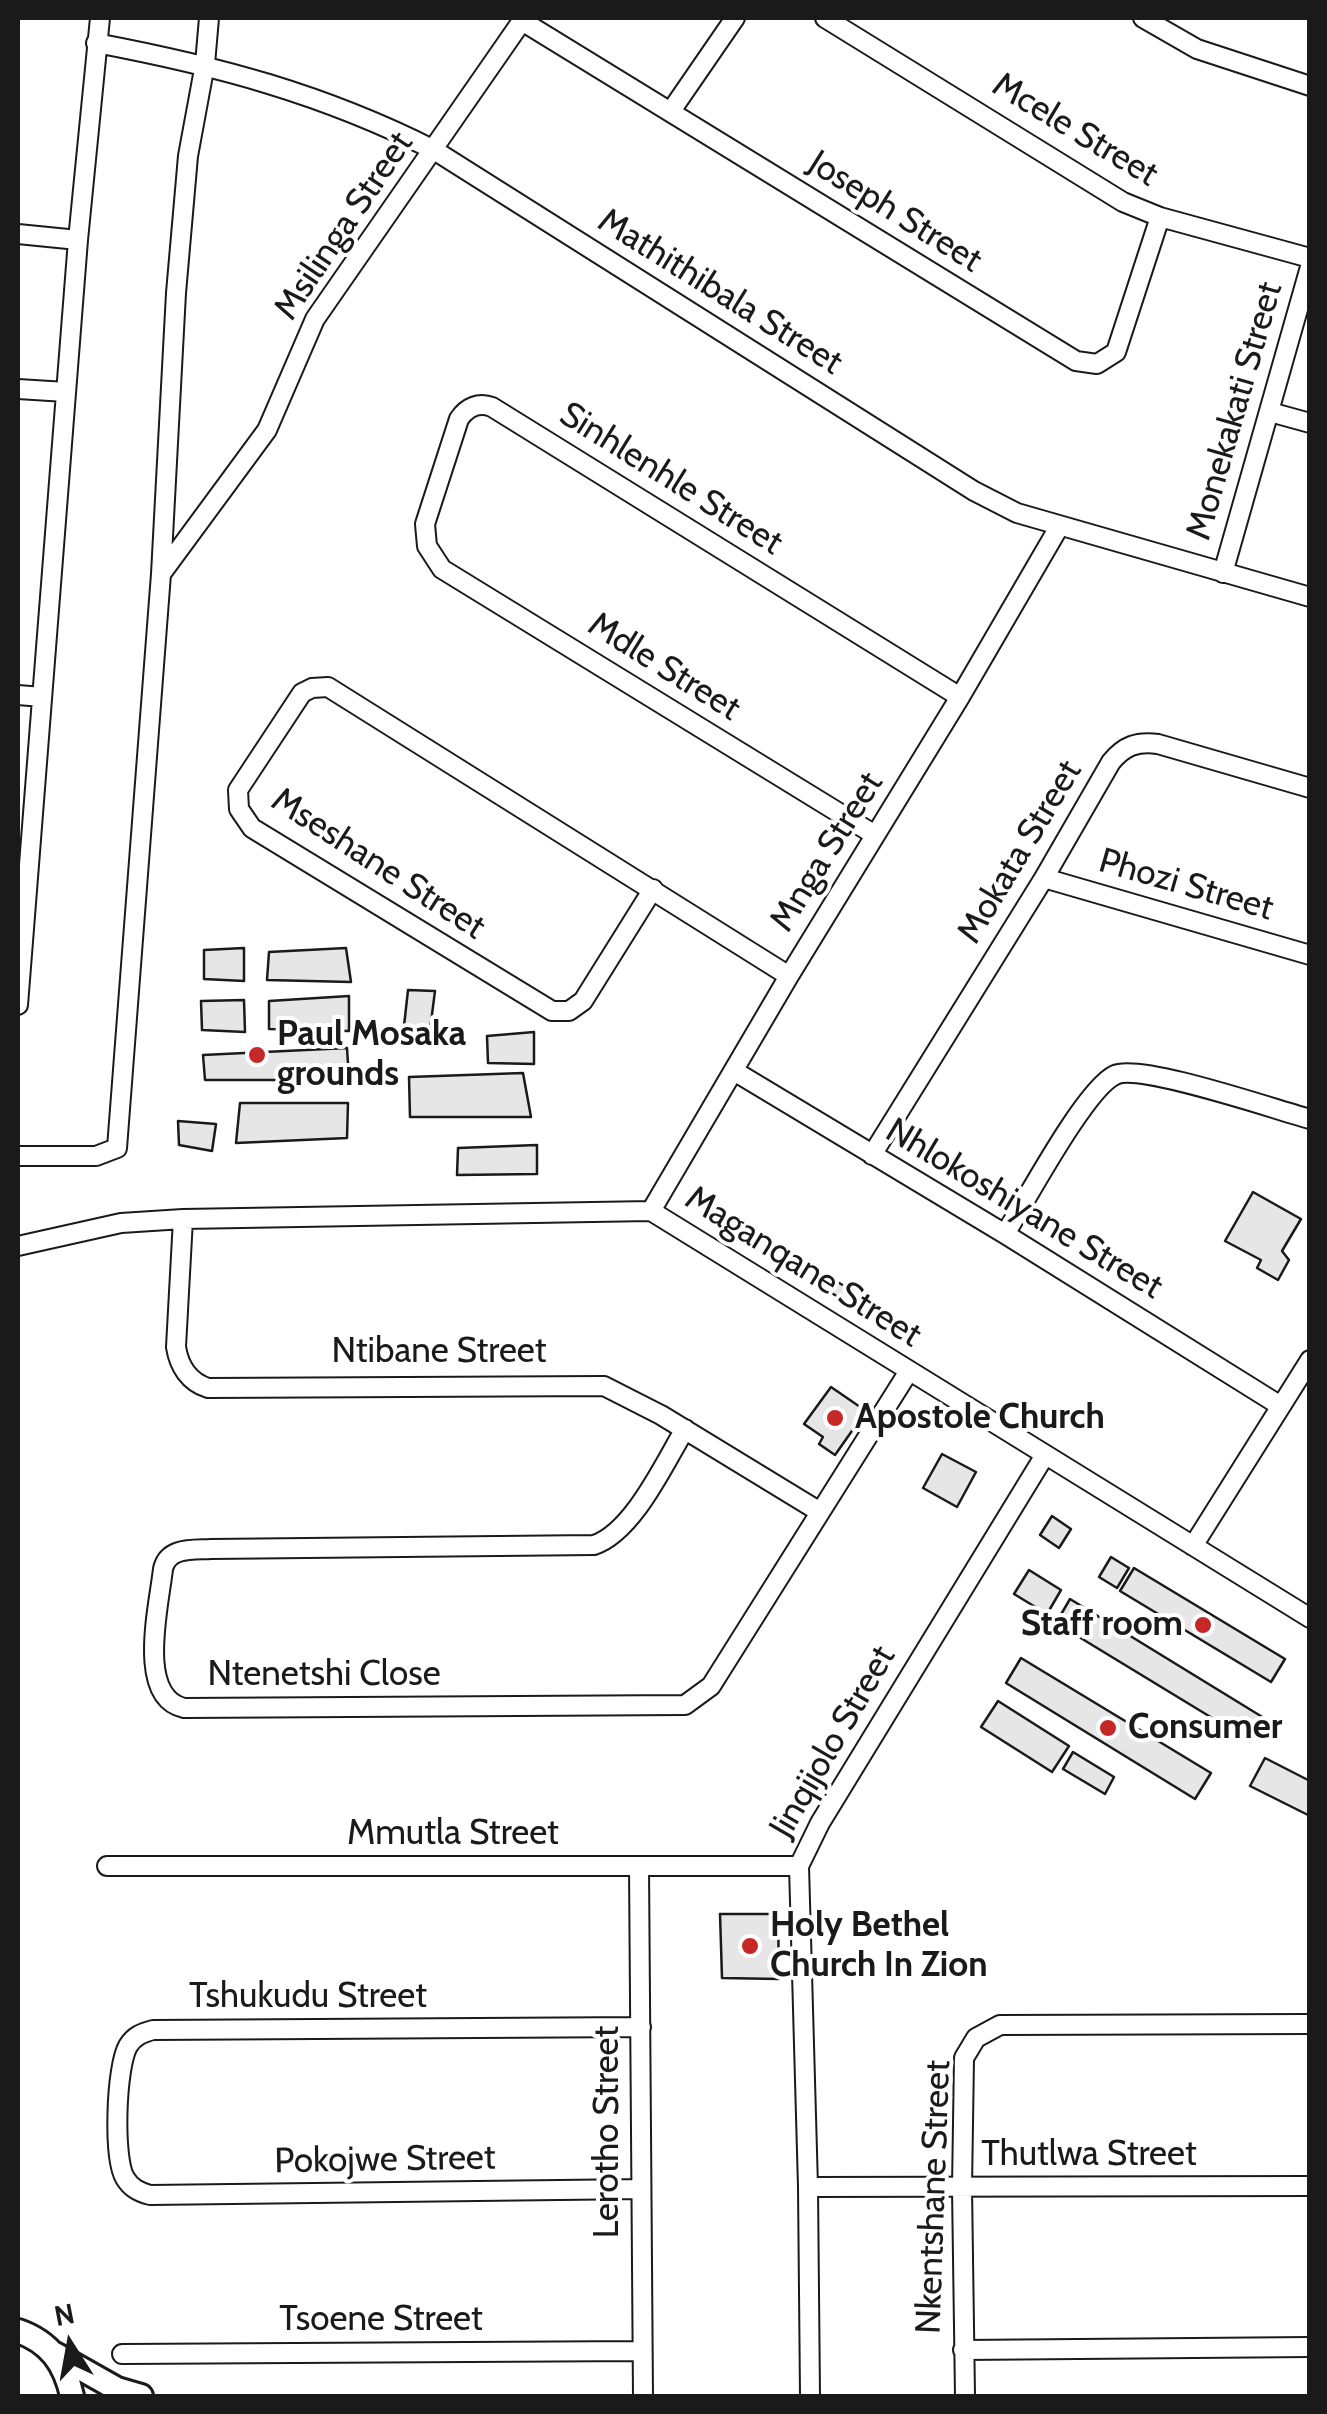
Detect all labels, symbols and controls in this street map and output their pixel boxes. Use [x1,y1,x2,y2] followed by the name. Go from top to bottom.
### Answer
[985,64,1165,196] street label: Mcele Street
[266,124,422,328] street label: Msilinga Street
[801,142,989,282] street label: Joseph Street
[590,200,850,384] street label: Mathithibala Street
[1178,277,1292,545] street label: Monekakati Street
[552,394,790,564] street label: Sinhlenhle Street
[580,604,748,730] street label: Mdle Street
[949,753,1091,951] street label: Mokata Street
[762,765,892,939] street label: Mnga Street
[263,779,493,949] street label: Mseshane Street
[1094,840,1278,930] street label: Phozi Street
[277,1014,466,1096] place label: Paul Mosaka grounds
[246,1044,268,1066] marker: Paul Mosaka grounds
[878,1110,1170,1308] street label: Nhlokoshiyane Street
[677,1178,929,1356] street label: Maganqane Street
[331,1331,547,1373] street label: Ntibane Street
[855,1397,1105,1439] place label: Apostole Church
[824,1407,846,1429] marker: Apostole Church
[1021,1604,1183,1646] place label: Staff room
[1192,1614,1214,1636] marker: Staff room
[761,1639,905,1845] street label: Jinqijolo Street
[207,1654,441,1696] street label: Ntenetshi Close
[1128,1707,1282,1749] place label: Consumer
[1097,1717,1119,1739] marker: Consumer
[347,1813,559,1855] street label: Mmutla Street
[770,1905,987,1987] place label: Holy Bethel Church In Zion
[739,1935,761,1957] marker: Holy Bethel Church In Zion
[189,1976,427,2018] street label: Tshukudu Street
[587,2026,629,2238] street label: Lerotho Street
[908,2059,960,2335] street label: Nkentshane Street
[981,2134,1197,2176] street label: Thutlwa Street
[274,2137,496,2183] street label: Pokojwe Street
[20,2294,120,2394] north arrow
[51,2296,77,2333] text: N
[279,2299,483,2341] street label: Tsoene Street

